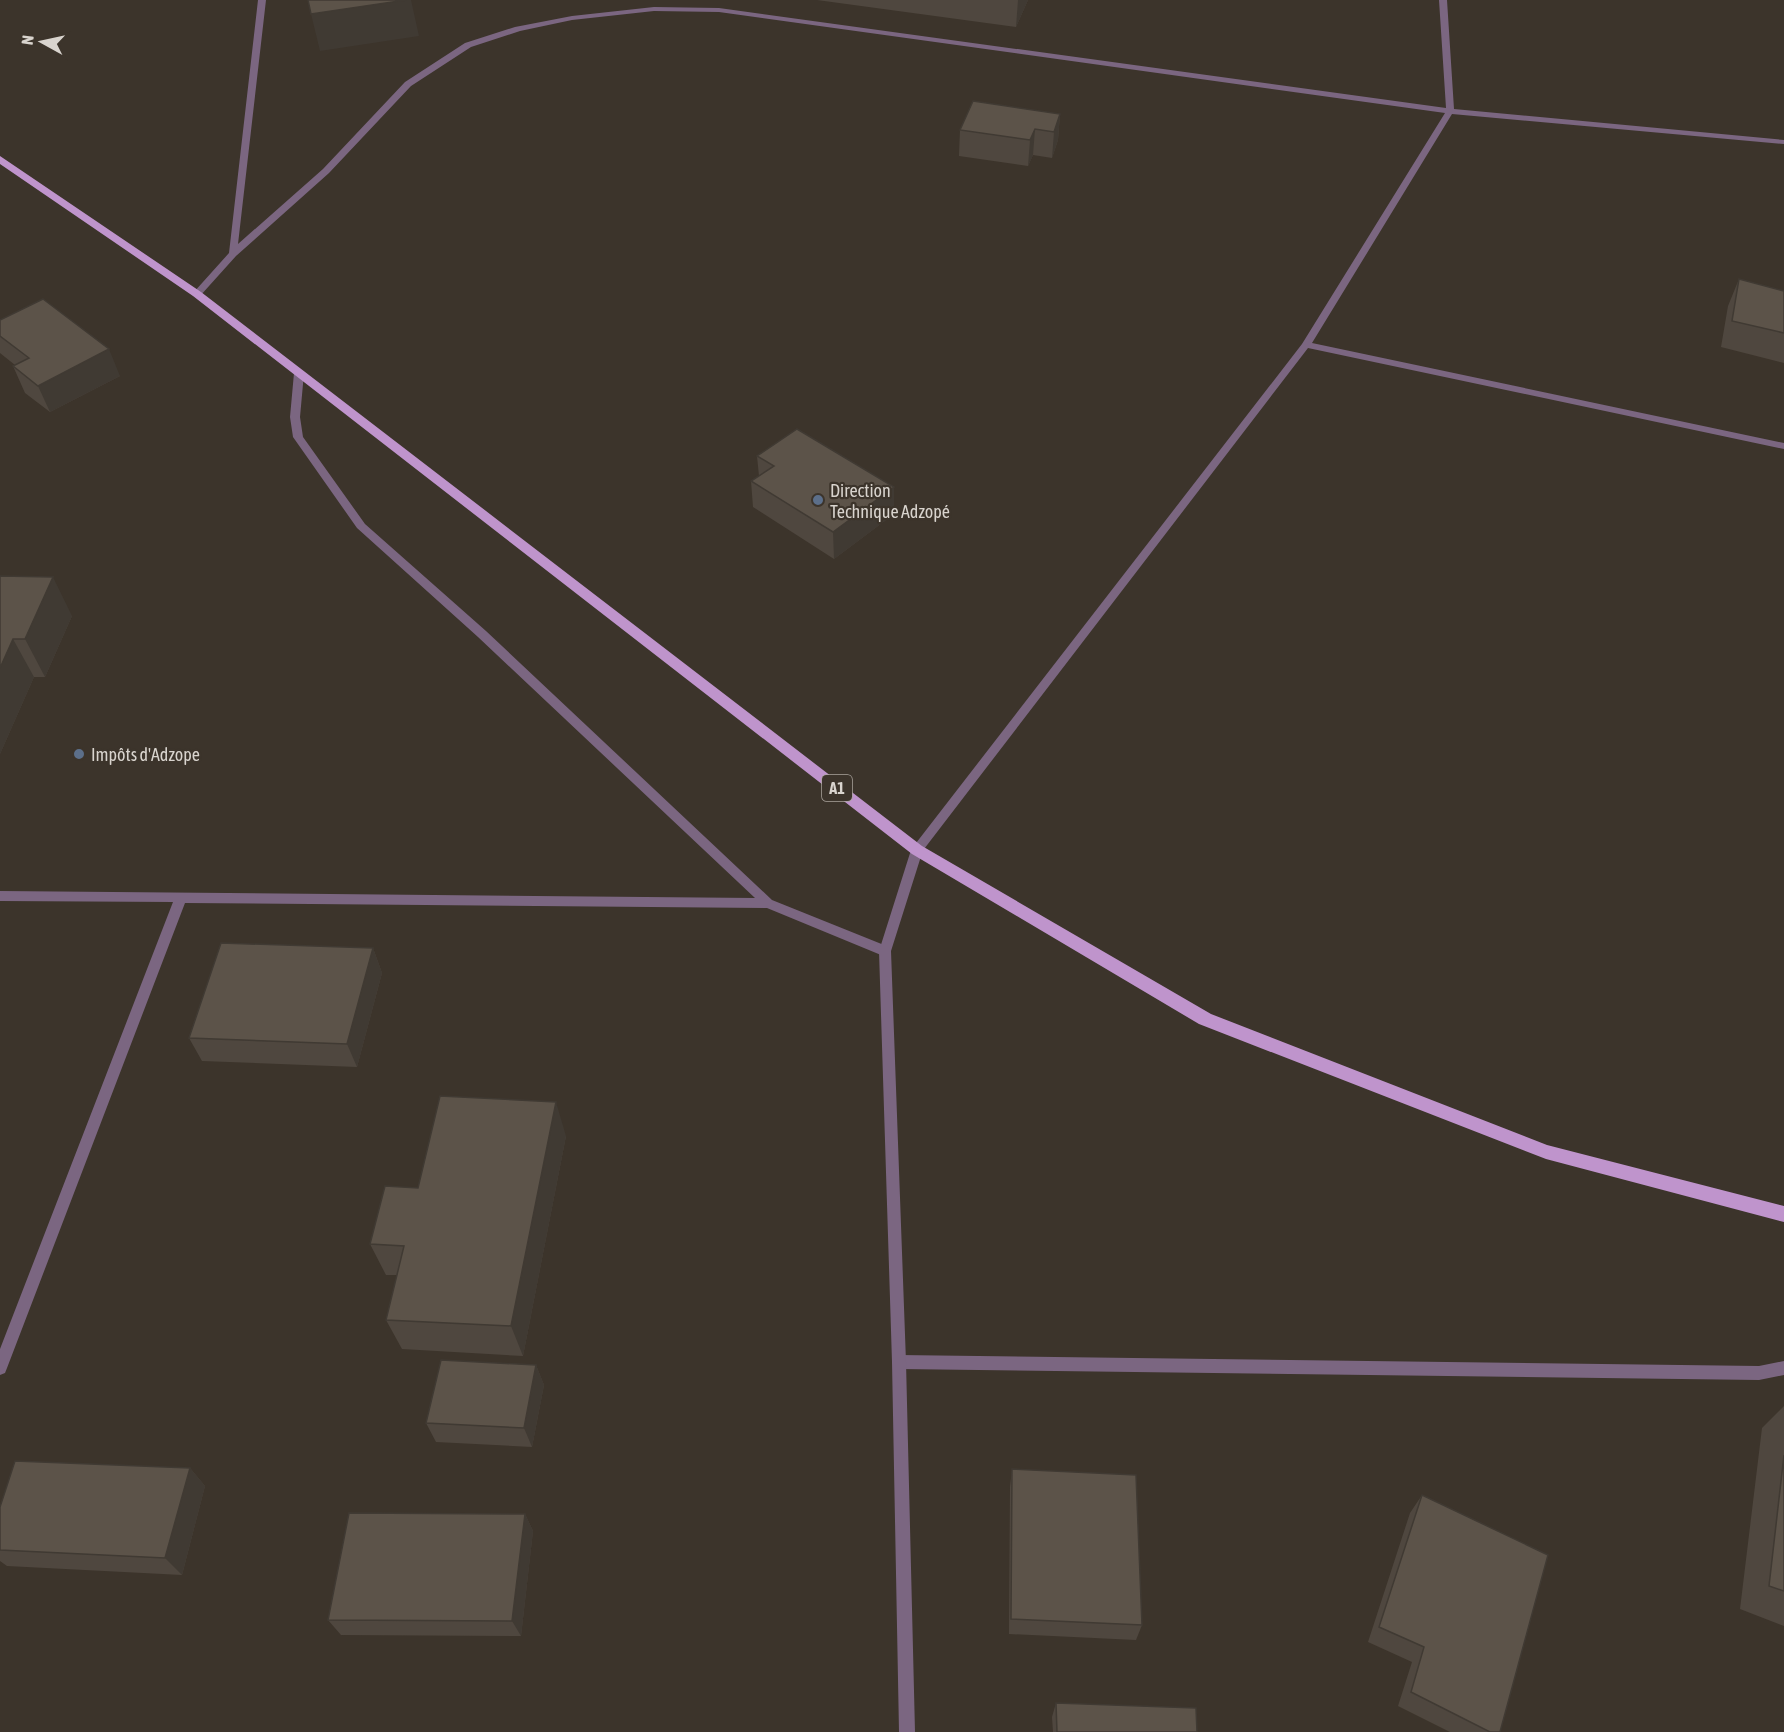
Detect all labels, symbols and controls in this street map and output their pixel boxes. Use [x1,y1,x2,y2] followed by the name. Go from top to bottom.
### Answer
[12,12,72,72] north arrow
[18,34,37,46] text: N
[830,480,950,522] place label: Direction Technique Adzopé
[811,493,825,507] marker: Direction Technique Adzopé
[91,744,200,765] place label: Impôts d'Adzope
[72,747,86,761] marker: Impôts d'Adzope
[822,775,852,801] road number: A1

